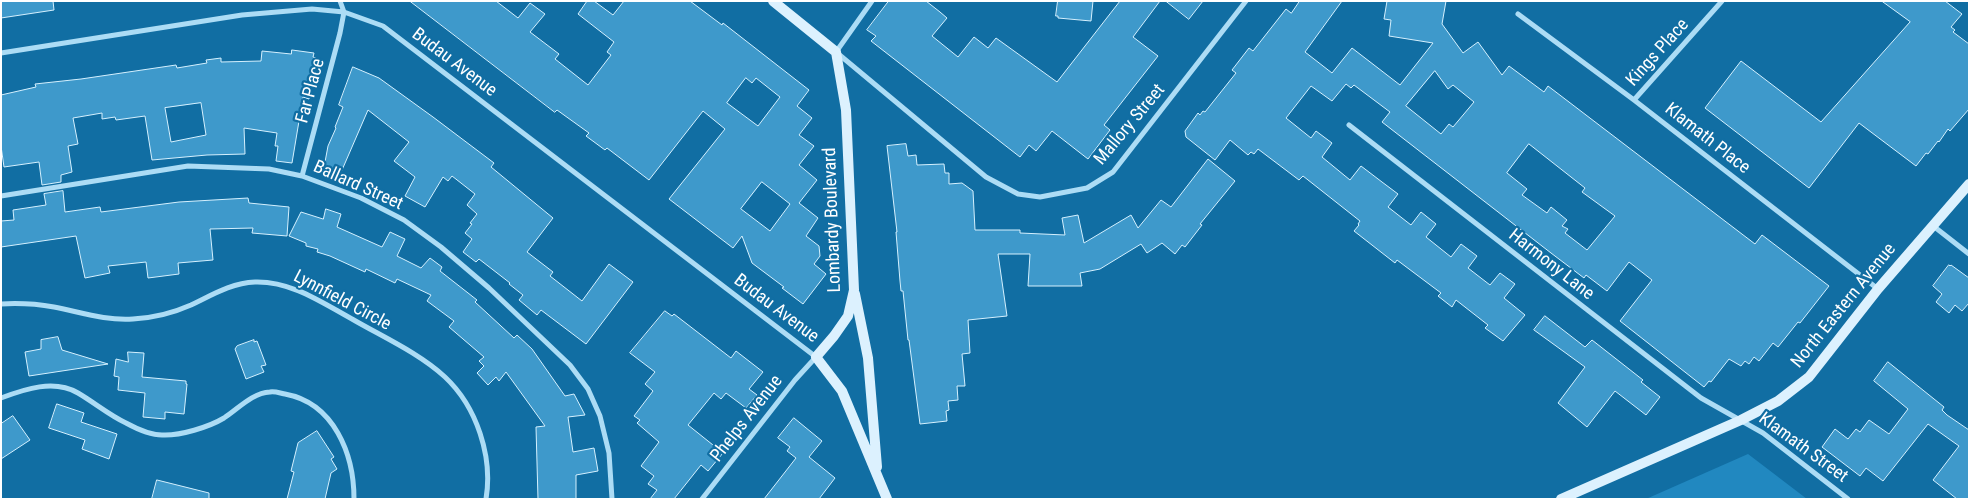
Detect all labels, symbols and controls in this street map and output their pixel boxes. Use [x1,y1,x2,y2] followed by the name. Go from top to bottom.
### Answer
[1622,15,1694,91] street label: Kings Place
[407,24,501,102] street label: Budau Avenue
[292,56,330,126] street label: Far Place
[1090,80,1170,170] street label: Mallory Street
[1660,99,1754,179] street label: Klamath Place
[820,147,846,293] street label: Lombardy Boulevard
[310,157,406,215] street label: Ballard Street
[1504,225,1598,305] street label: Harmony Lane
[1787,239,1901,373] street label: North Eastern Avenue
[290,266,394,336] street label: Lynnfield Circle
[729,270,823,348] street label: Budau Avenue
[706,371,788,467] street label: Phelps Avenue
[1754,408,1852,488] street label: Klamath Street

